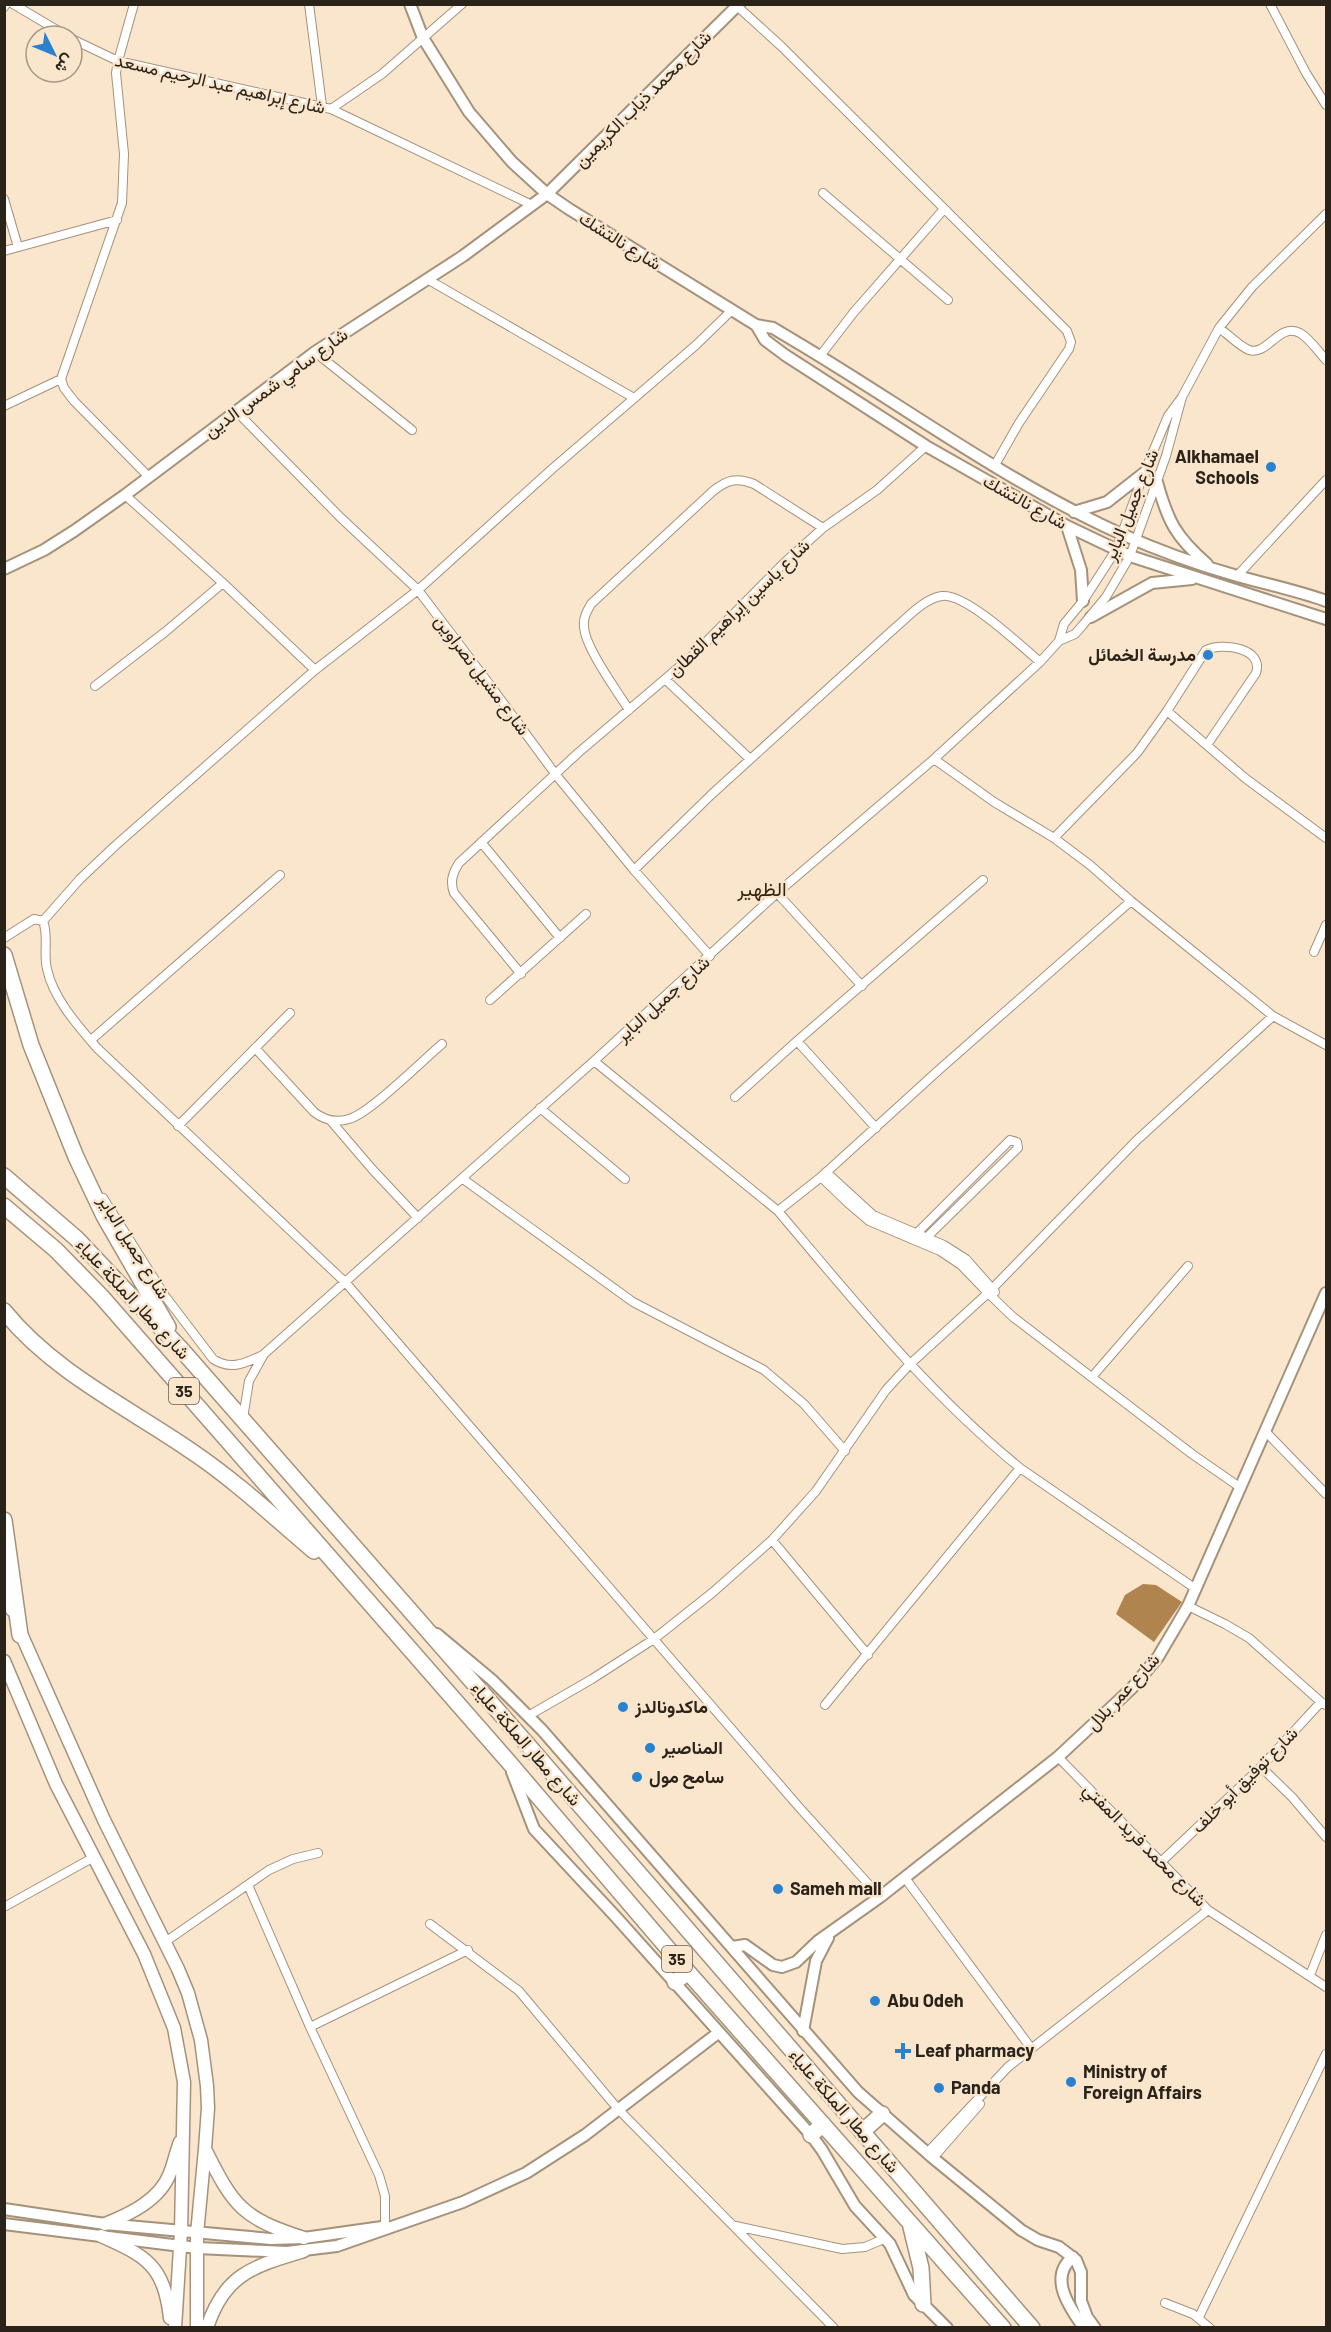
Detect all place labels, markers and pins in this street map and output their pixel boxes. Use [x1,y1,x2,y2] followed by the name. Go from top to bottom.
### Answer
[1175,445,1259,488] place label: Alkhamael Schools
[1264,460,1278,474] marker: Alkhamael Schools
[1088,643,1196,666] place label: مدرسة الخمائل
[1201,648,1215,662] marker: مدرسة الخمائل
[634,1695,708,1718] place label: ماكدونالدز
[616,1700,630,1714] marker: ماكدونالدز
[661,1736,723,1759] place label: المناصير
[643,1741,657,1755] marker: المناصير
[649,1765,724,1789] place label: سامح مول
[630,1770,644,1784] marker: سامح مول
[790,1877,882,1899] place label: Sameh mall
[771,1882,785,1896] marker: Sameh mall
[887,1989,964,2011] place label: Abu Odeh
[868,1994,882,2008] marker: Abu Odeh
[915,2039,1034,2061] place label: Leaf pharmacy
[896,2044,910,2058] marker: Leaf pharmacy
[1083,2060,1202,2103] place label: Ministry of Foreign Affairs
[1064,2075,1078,2089] marker: Ministry of Foreign Affairs
[951,2076,1001,2098] place label: Panda
[932,2081,946,2095] marker: Panda

